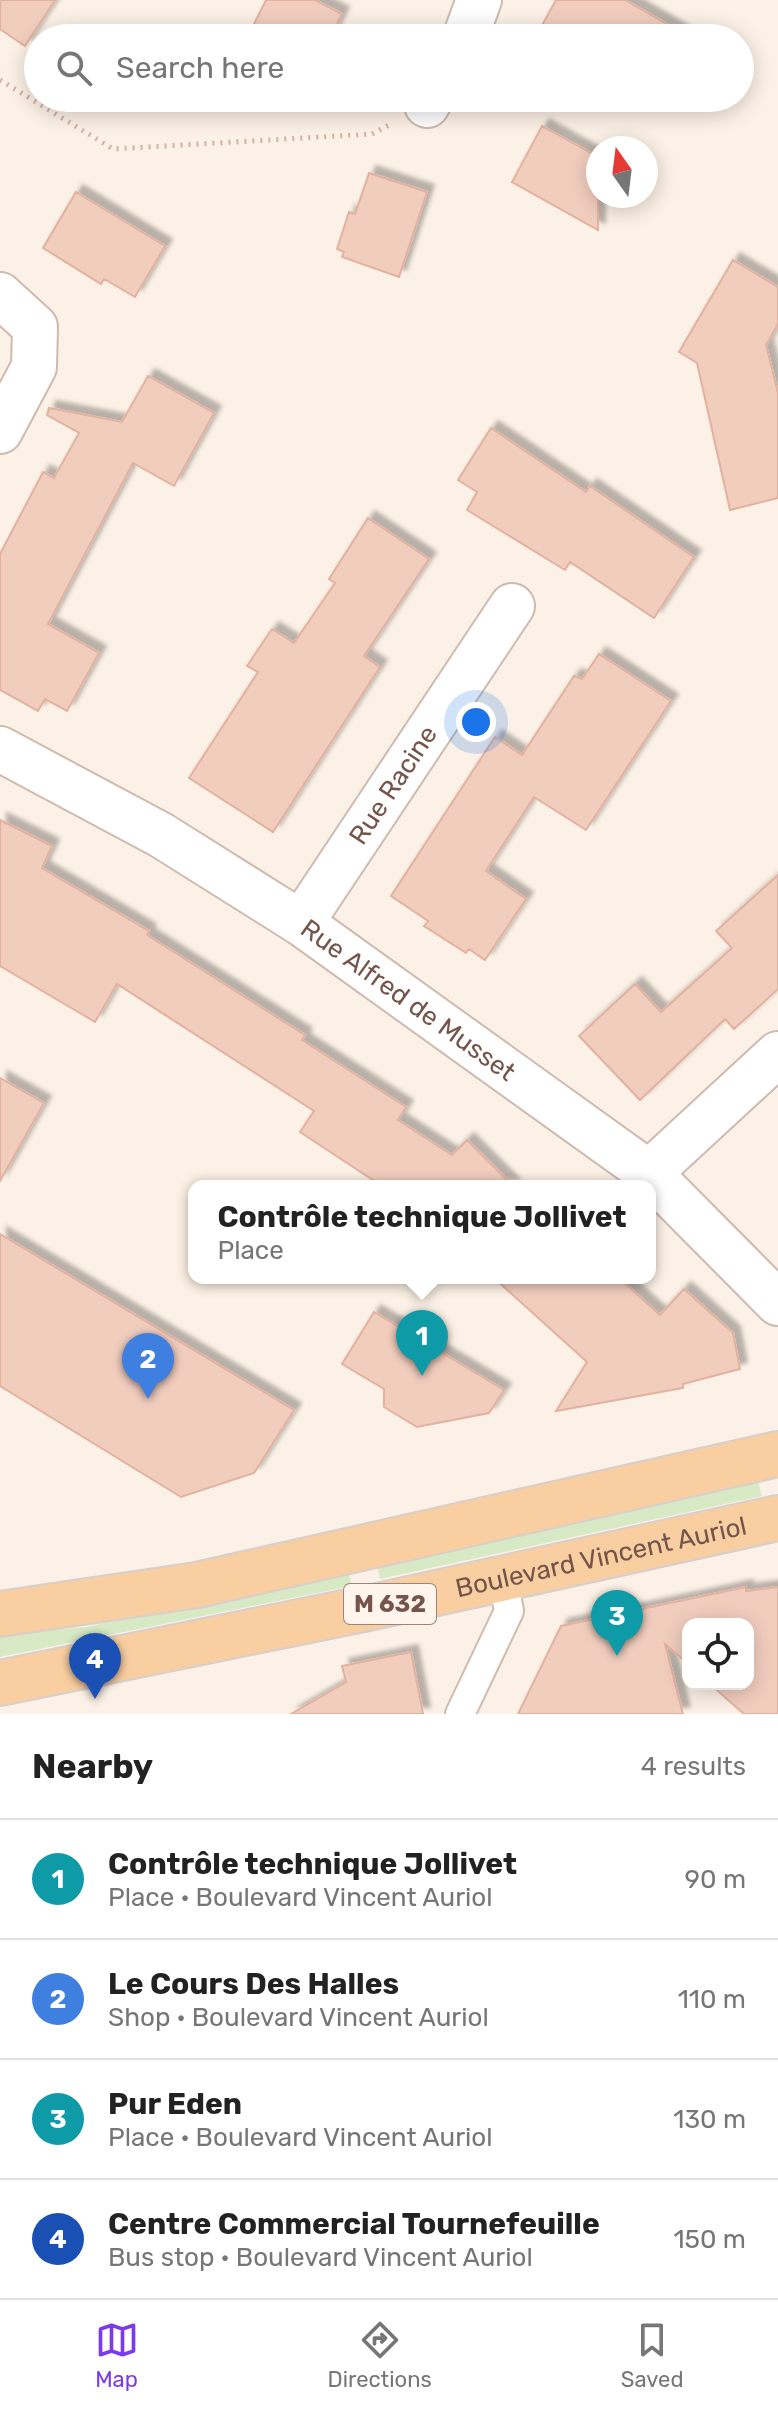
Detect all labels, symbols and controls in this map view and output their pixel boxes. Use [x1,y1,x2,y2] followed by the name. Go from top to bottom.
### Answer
[24,24,754,112] search box
[52,46,96,90] icon: search
[116,50,284,86] text: Search here
[586,136,658,208] north arrow
[456,702,496,742] your location
[343,720,444,850] street label: Rue Racine
[295,913,521,1088] street label: Rue Alfred de Musset
[188,1180,656,1284] popup
[217,1199,627,1235] text: Contrôle technique Jollivet
[217,1235,284,1266] text: Place
[396,1310,448,1376] pin: 1
[122,1333,174,1399] pin: 2
[453,1510,749,1604] street label: Boulevard Vincent Auriol
[344,1584,436,1624] road number: M 632
[591,1590,643,1656] pin: 3
[682,1618,754,1690] map controls
[682,1618,754,1690] button: locate
[69,1633,121,1699] pin: 4
[32,1746,153,1787] text: Nearby
[641,1751,746,1782] text: 4 results
[108,1846,517,1882] text: Contrôle technique Jollivet
[52,1864,64,1895] text: 1
[685,1864,746,1895] text: 90 m
[108,1882,493,1913] text: Place · Boulevard Vincent Auriol
[108,1966,399,2002] text: Le Cours Des Halles
[50,1984,66,2015] text: 2
[678,1984,746,2015] text: 110 m
[108,2002,489,2033] text: Shop · Boulevard Vincent Auriol
[108,2086,242,2122] text: Pur Eden
[49,2104,67,2135] text: 3
[673,2104,746,2135] text: 130 m
[108,2122,493,2153] text: Place · Boulevard Vincent Auriol
[108,2206,600,2242] text: Centre Commercial Tournefeuille
[49,2224,67,2255] text: 4
[673,2224,746,2255] text: 150 m
[108,2242,533,2273] text: Bus stop · Boulevard Vincent Auriol
[95,2318,139,2393] tab: Map
[328,2318,432,2393] tab: Directions
[621,2318,684,2393] tab: Saved

